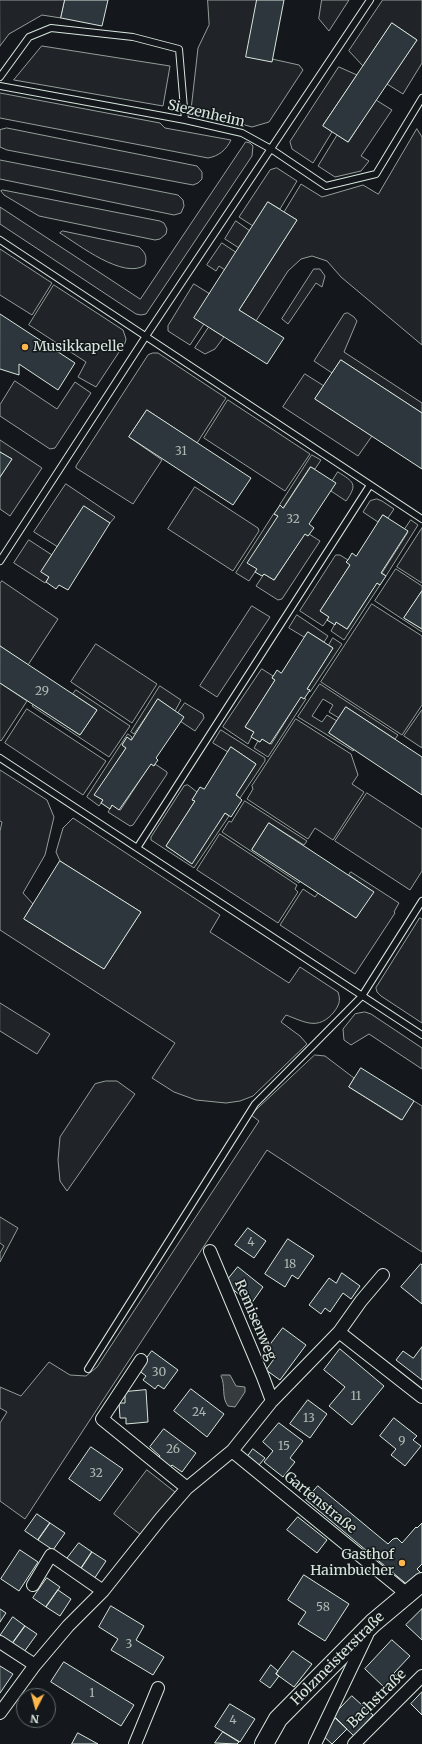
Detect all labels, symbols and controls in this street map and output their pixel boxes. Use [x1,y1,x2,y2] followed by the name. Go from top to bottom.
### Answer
[166,97,246,131] street label: Siezenheim
[33,339,124,355] place label: Musikkapelle
[20,342,30,352] marker: Musikkapelle
[175,445,187,459] house number: 31
[286,513,300,527] house number: 32
[35,685,49,699] house number: 29
[247,1236,255,1250] house number: 4
[284,1258,296,1272] house number: 18
[230,1277,280,1363] street label: Remisenweg
[152,1366,166,1380] house number: 30
[351,1390,361,1404] house number: 11
[192,1406,206,1420] house number: 24
[303,1412,315,1426] house number: 13
[398,1435,406,1449] house number: 9
[278,1440,290,1454] house number: 15
[166,1443,180,1457] house number: 26
[89,1467,103,1481] house number: 32
[280,1469,360,1537] street label: Gartenstraße
[310,1547,394,1580] place label: Gasthof Haimbucher
[397,1558,407,1568] marker: Gasthof Haimbucher
[316,1601,330,1615] house number: 58
[288,1609,388,1709] street label: Holzmeisterstraße
[126,1638,132,1652] house number: 3
[344,1666,410,1732] street label: Bachstraße
[89,1687,95,1701] house number: 1
[16,1688,56,1728] north arrow
[30,1712,40,1726] text: N
[229,1714,237,1728] house number: 4

